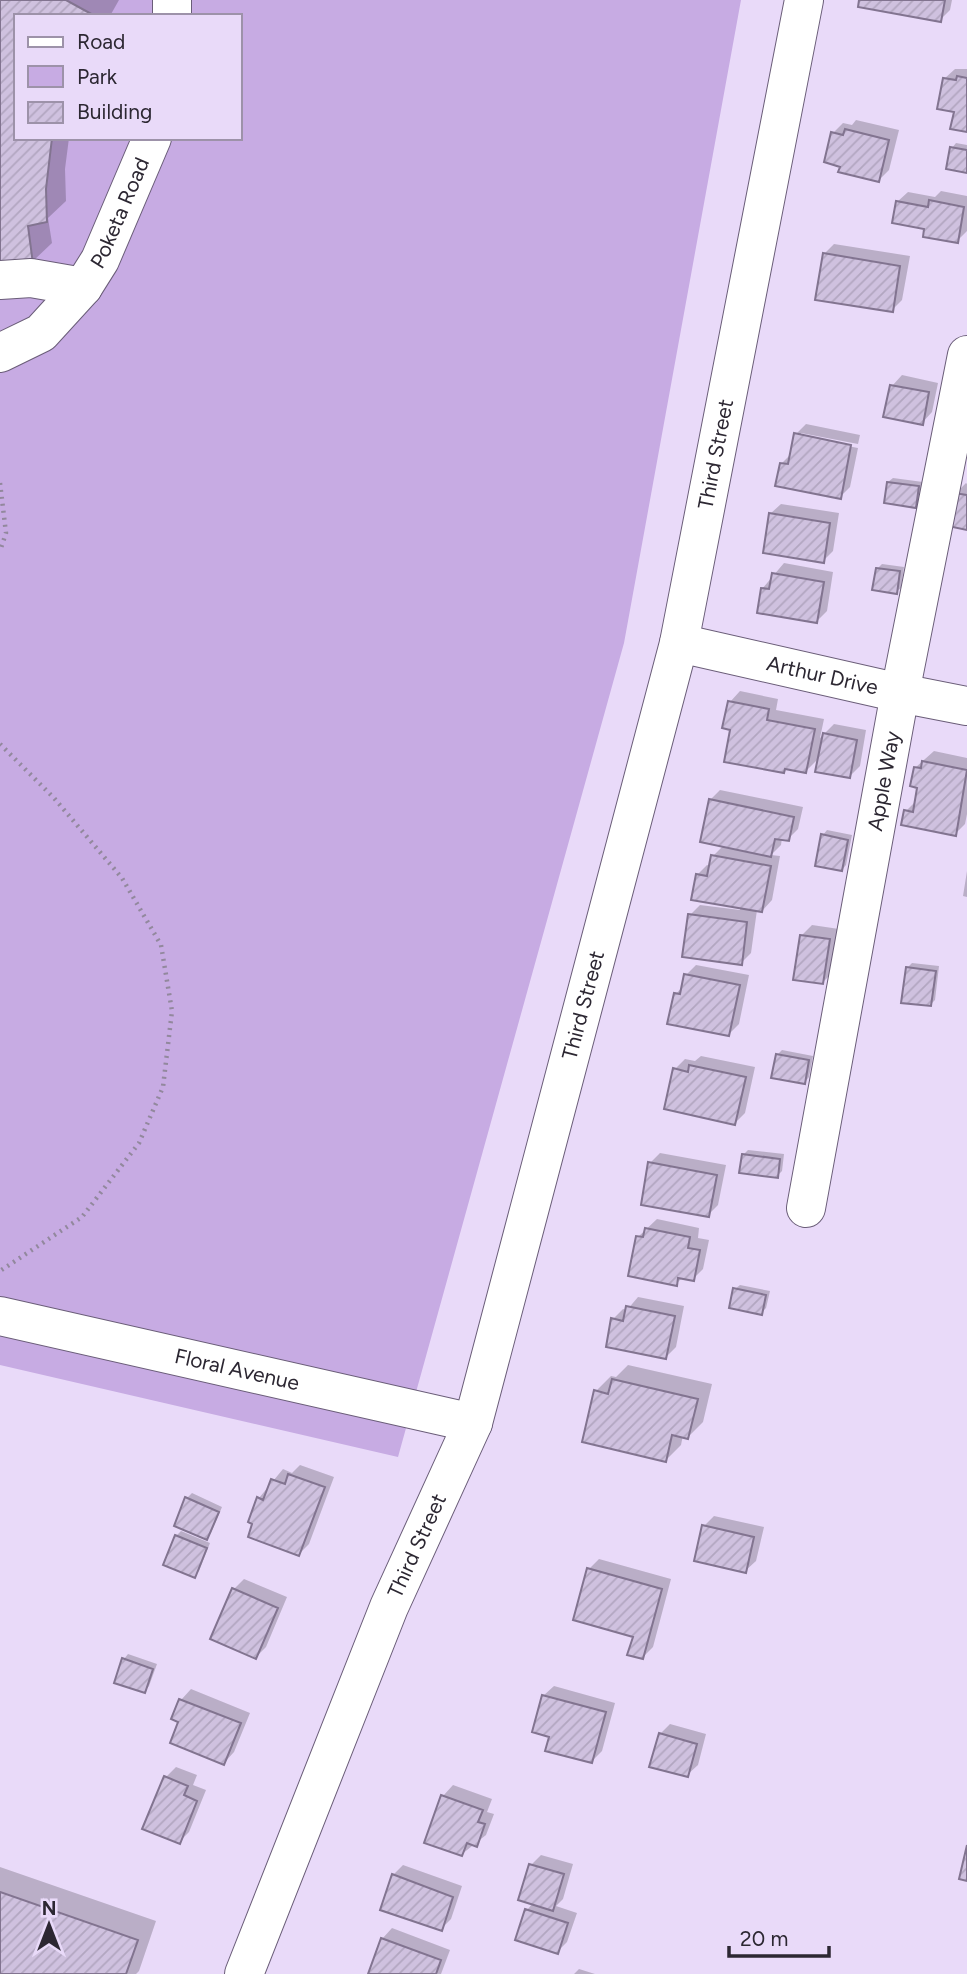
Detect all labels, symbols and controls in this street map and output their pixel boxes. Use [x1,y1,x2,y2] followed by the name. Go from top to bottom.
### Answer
[14,14,242,140] legend
[77,29,125,54] text: Road
[77,64,118,89] text: Park
[77,99,152,124] text: Building
[85,154,154,273] street label: Poketa Road
[692,397,738,511] street label: Third Street
[764,650,881,700] street label: Arthur Drive
[862,729,905,833] street label: Apple Way
[557,948,609,1062] street label: Third Street
[172,1343,302,1395] street label: Floral Avenue
[382,1489,451,1601] street label: Third Street
[14,1890,84,1960] north arrow
[42,1897,56,1920] text: N
[729,1914,829,1958] scale bar
[740,1926,788,1951] text: 20 m

